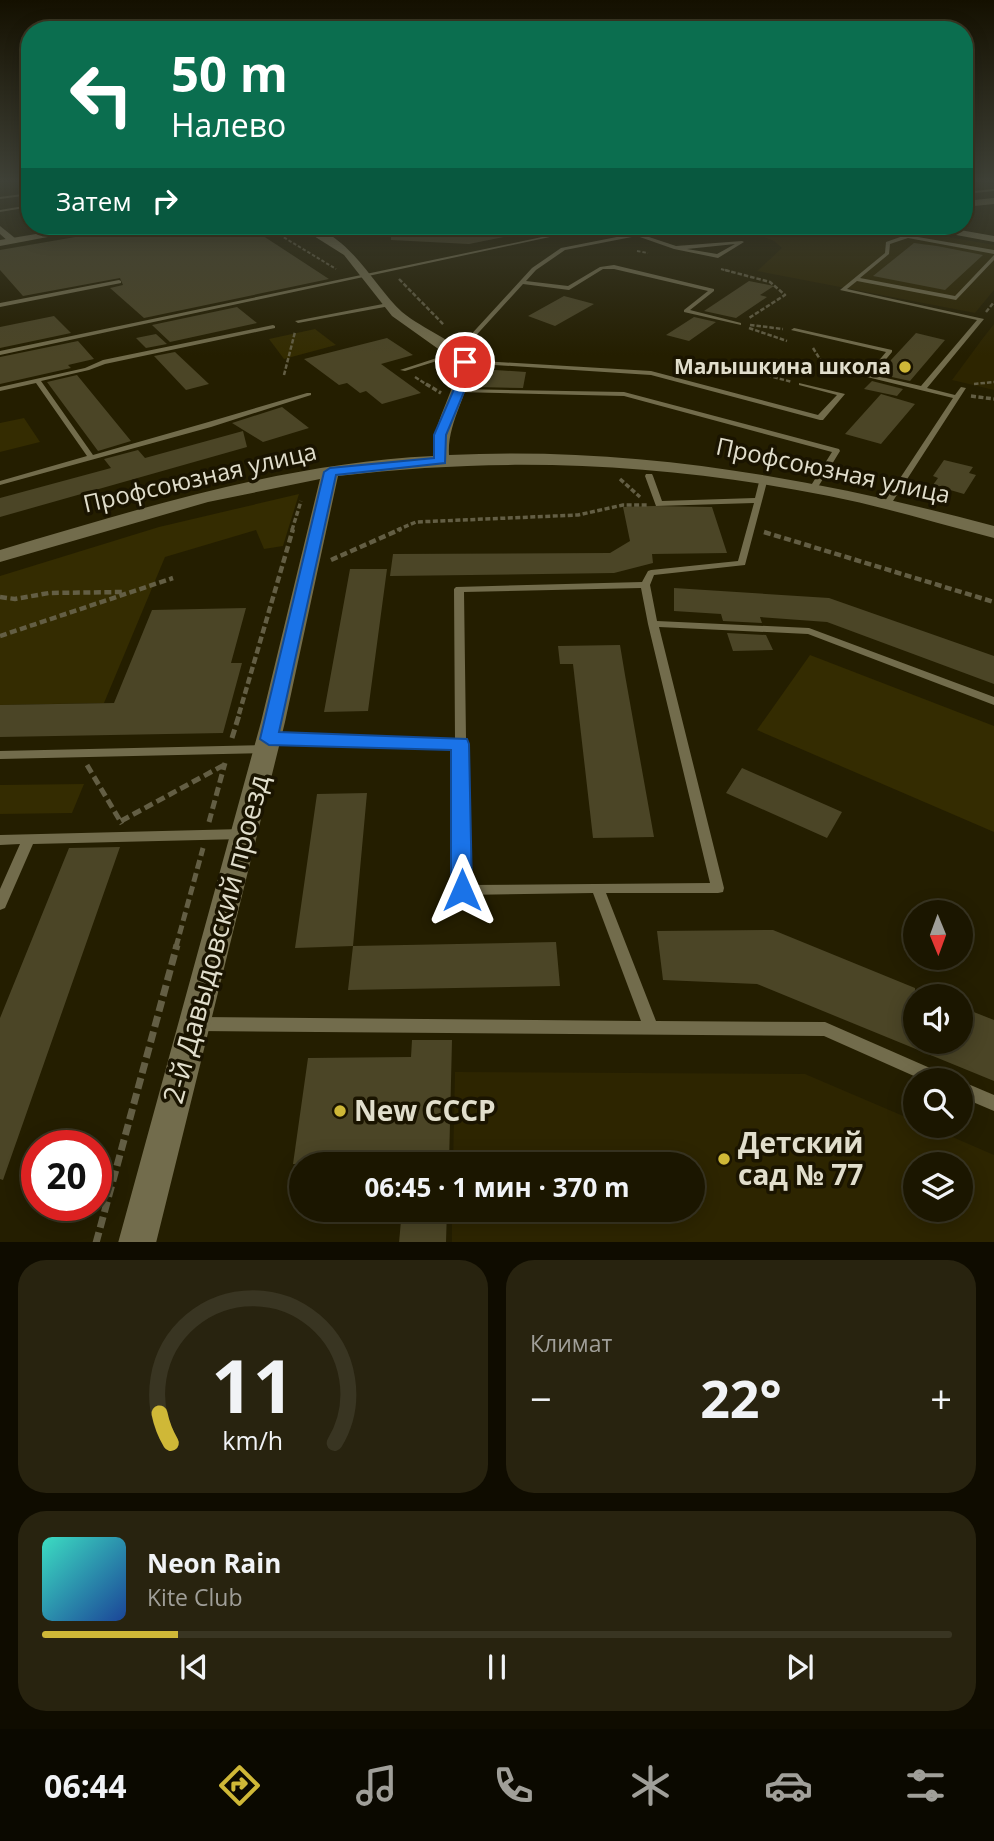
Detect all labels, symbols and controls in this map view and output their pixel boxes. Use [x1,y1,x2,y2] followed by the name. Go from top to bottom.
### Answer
[171,40,288,106] text: 50 m
[56,49,147,140] icon: left
[171,103,286,146] text: Налево
[146,182,184,220] icon: right
[56,183,132,219] text: Затем
[435,332,495,392] pin
[446,343,484,381] icon: arrive
[674,352,891,380] place label: Малышкина школа
[897,359,913,375] marker: Малышкина школа
[713,429,953,510] street label: Профсоюзная улица
[80,434,320,519] street label: Профсоюзная улица
[153,770,277,1107] street label: 2-й Давыдовский проезд
[425,853,499,927] position arrow
[903,900,973,970] north arrow
[903,900,973,1222] map controls
[903,984,973,1054] button: sound
[903,1068,973,1138] button: search
[354,1091,496,1129] place label: New СССР
[332,1103,348,1119] marker: New СССР
[738,1123,864,1193] place label: Детский сад № 77
[21,1130,112,1221] speed limit sign: 20
[716,1151,732,1167] marker: Детский сад № 77
[903,1152,973,1222] button: layers
[364,1169,630,1205] text: 06:45 · 1 мин · 370 m
[530,1327,612,1359] text: Климат
[211,1335,295,1434] text: 11
[700,1362,782,1433] text: 22°
[530,1372,552,1424] text: −
[930,1372,952,1424] text: +
[223,1422,283,1456] text: km/h
[147,1545,281,1581] text: Neon Rain
[147,1581,242,1613] text: Kite Club
[175,1648,213,1686] icon: previous
[478,1648,516,1686] icon: pause
[781,1648,819,1686] icon: next
[215,1761,264,1810] icon: directions
[352,1761,401,1810] icon: music
[489,1761,538,1810] icon: phone
[626,1761,675,1810] icon: climate
[764,1761,813,1810] icon: car
[901,1761,950,1810] icon: filters
[44,1764,126,1807] text: 06:44

